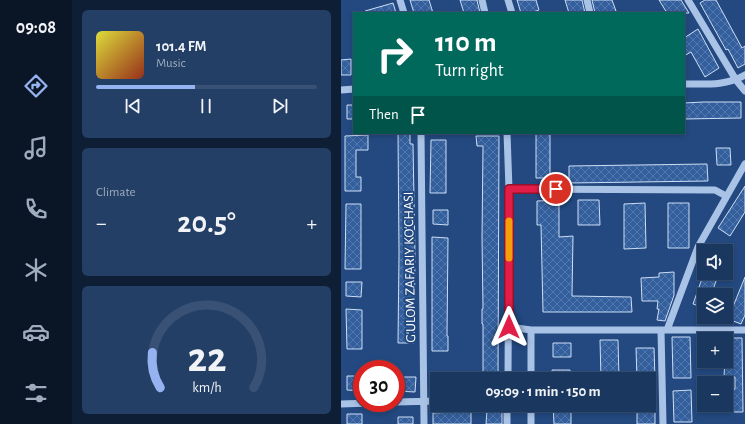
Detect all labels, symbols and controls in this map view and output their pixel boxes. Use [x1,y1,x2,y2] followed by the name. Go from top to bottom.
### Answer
[16,19,56,37] text: 09:08
[369,28,421,80] icon: right
[435,29,497,57] text: 110 m
[156,39,207,54] text: 101.4 FM
[156,57,186,70] text: Music
[435,62,504,80] text: Turn right
[22,72,50,100] icon: directions
[122,95,144,117] icon: previous
[195,95,217,117] icon: pause
[269,95,291,117] icon: next
[407,104,429,126] icon: arrive
[369,107,399,122] text: Then
[22,134,50,162] icon: music
[539,172,573,206] pin
[545,178,567,200] icon: arrive
[96,186,135,199] text: Climate
[402,191,418,343] street label: G'ULOM ZAFARIY KO'CHASI
[22,195,50,223] icon: phone
[177,208,236,238] text: 20.5°
[96,212,107,234] text: −
[306,212,317,234] text: +
[697,244,733,412] map controls
[697,244,733,280] button: sound
[22,256,50,284] icon: climate
[697,288,733,324] button: layers
[488,306,530,348] position arrow
[22,318,50,346] icon: car
[697,332,733,368] button: +
[187,338,226,379] text: 22
[353,360,405,412] speed limit sign: 30
[697,376,733,412] button: −
[22,379,50,407] icon: filters
[192,381,221,395] text: km/h
[485,384,601,399] text: 09:09 · 1 min · 150 m

